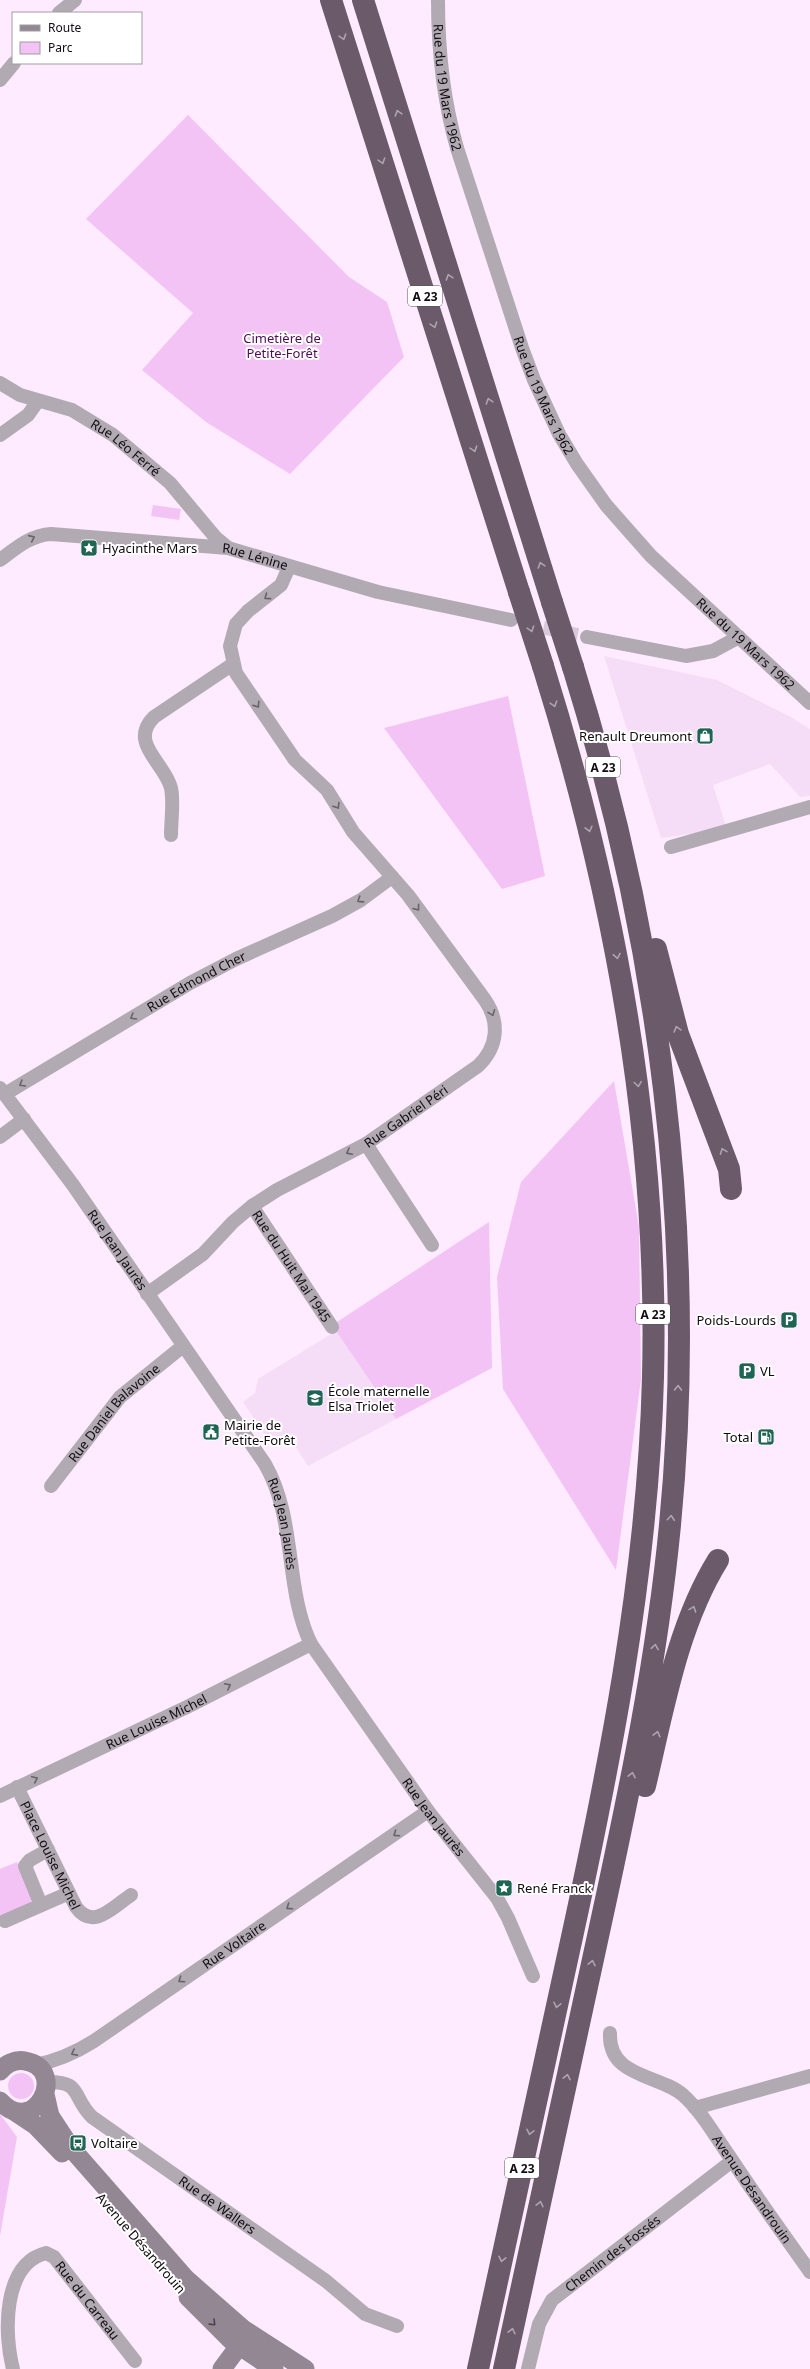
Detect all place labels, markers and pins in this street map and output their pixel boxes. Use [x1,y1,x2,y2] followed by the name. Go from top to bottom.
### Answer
[79,538,99,558] place icon: Hyacinthe Mars
[102,539,197,557] place label: Hyacinthe Mars
[695,726,715,746] shop icon: Renault Dreumont
[579,727,692,745] place label: Renault Dreumont
[779,1310,799,1330] parking icon: Poids-Lourds
[696,1311,776,1329] place label: Poids-Lourds
[737,1361,757,1381] parking icon: VL
[760,1362,775,1380] place label: VL
[328,1382,430,1415] place label: École maternelle Elsa Triolet
[305,1388,325,1408] school or university icon: École maternelle Elsa Triolet
[224,1416,296,1449] place label: Mairie de Petite-Forêt
[201,1422,221,1442] public building icon: Mairie de Petite-Forêt
[756,1427,776,1447] fuel station icon: Total
[723,1428,753,1446] place label: Total
[494,1878,514,1898] place icon: René Franck
[517,1879,592,1897] place label: René Franck
[68,2133,88,2153] bus stop icon: Voltaire
[91,2134,138,2152] place label: Voltaire

